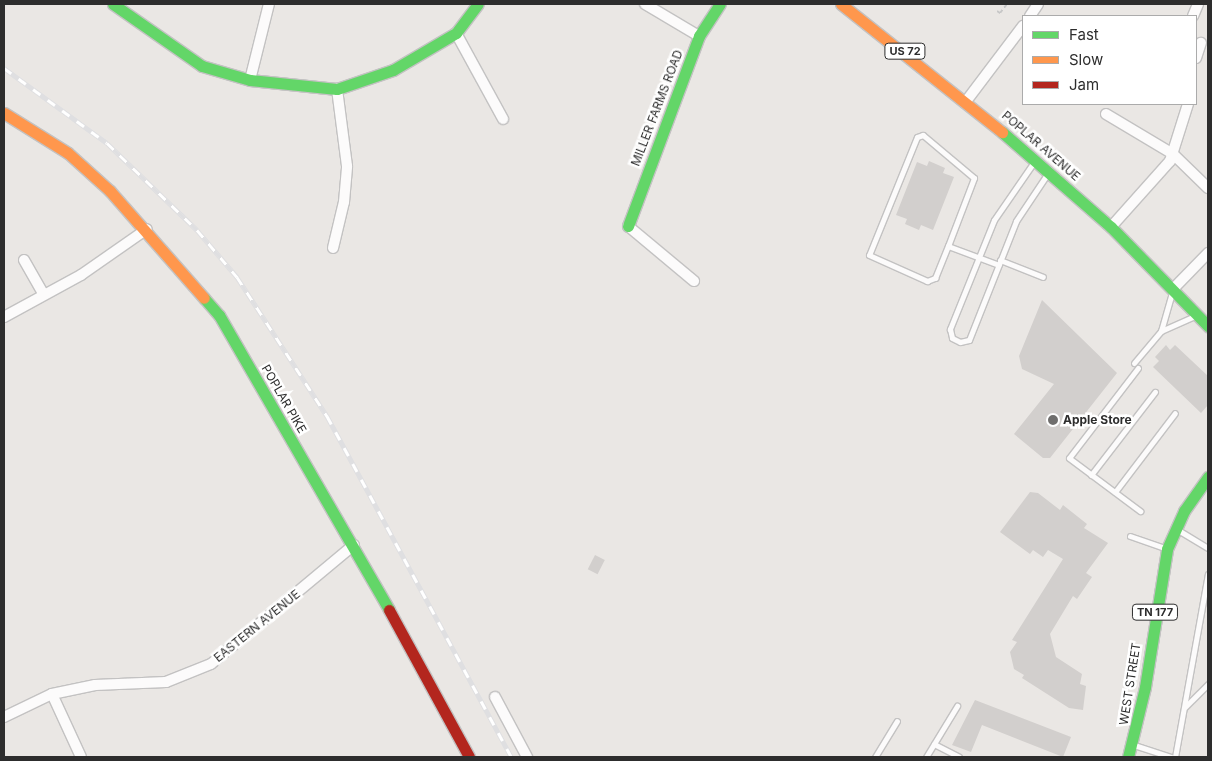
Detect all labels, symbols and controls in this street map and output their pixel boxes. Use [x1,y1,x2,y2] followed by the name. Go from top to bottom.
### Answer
[1022,15,1197,105] legend
[1069,25,1099,44] text: Fast
[884,42,926,59] road number: US 72
[628,48,686,168] street label: MILLER FARMS ROAD
[1069,50,1103,69] text: Slow
[1069,75,1099,94] text: Jam
[999,108,1083,184] street label: POPLAR AVENUE
[259,362,309,436] street label: POPLAR PIKE
[1063,413,1132,427] place label: Apple Store
[1047,414,1059,426] marker: Apple Store
[211,587,303,665] street label: EASTERN AVENUE
[1131,604,1179,620] road number: TN 177
[1116,642,1144,726] street label: WEST STREET

